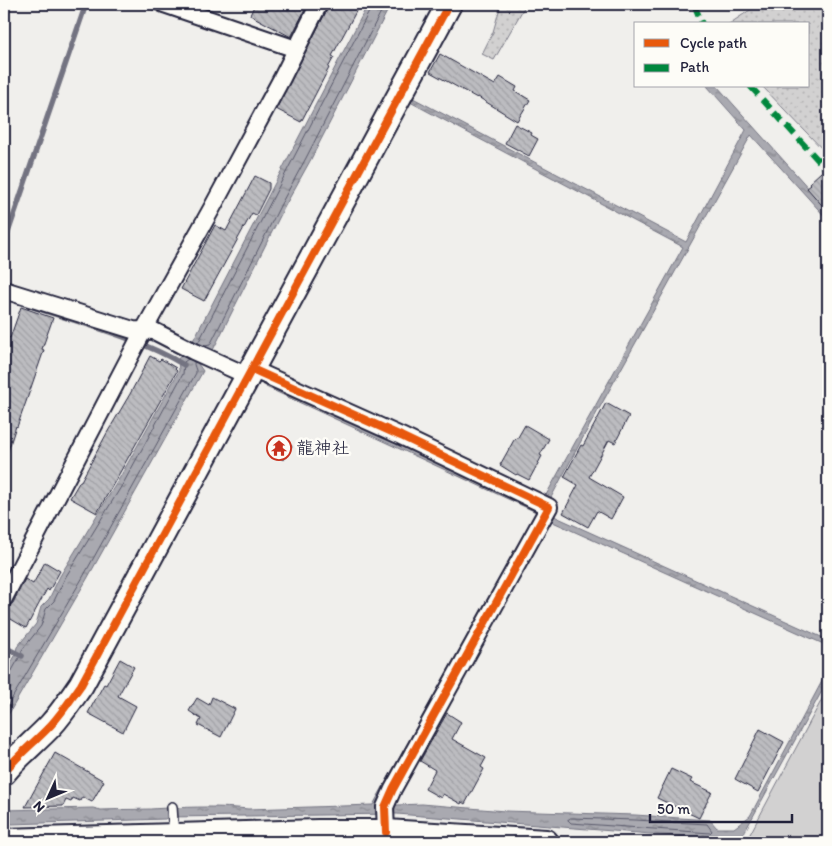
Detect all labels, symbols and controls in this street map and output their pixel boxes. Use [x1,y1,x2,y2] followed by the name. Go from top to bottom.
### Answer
[634,22,810,88] legend
[680,34,747,52] text: Cycle path
[680,58,709,76] text: Path
[266,435,292,461] temple icon: 龍神社
[296,437,350,459] place label: 龍神社
[22,774,72,824] north arrow
[650,791,792,823] scale bar
[30,797,48,816] text: N
[657,800,690,818] text: 50 m

